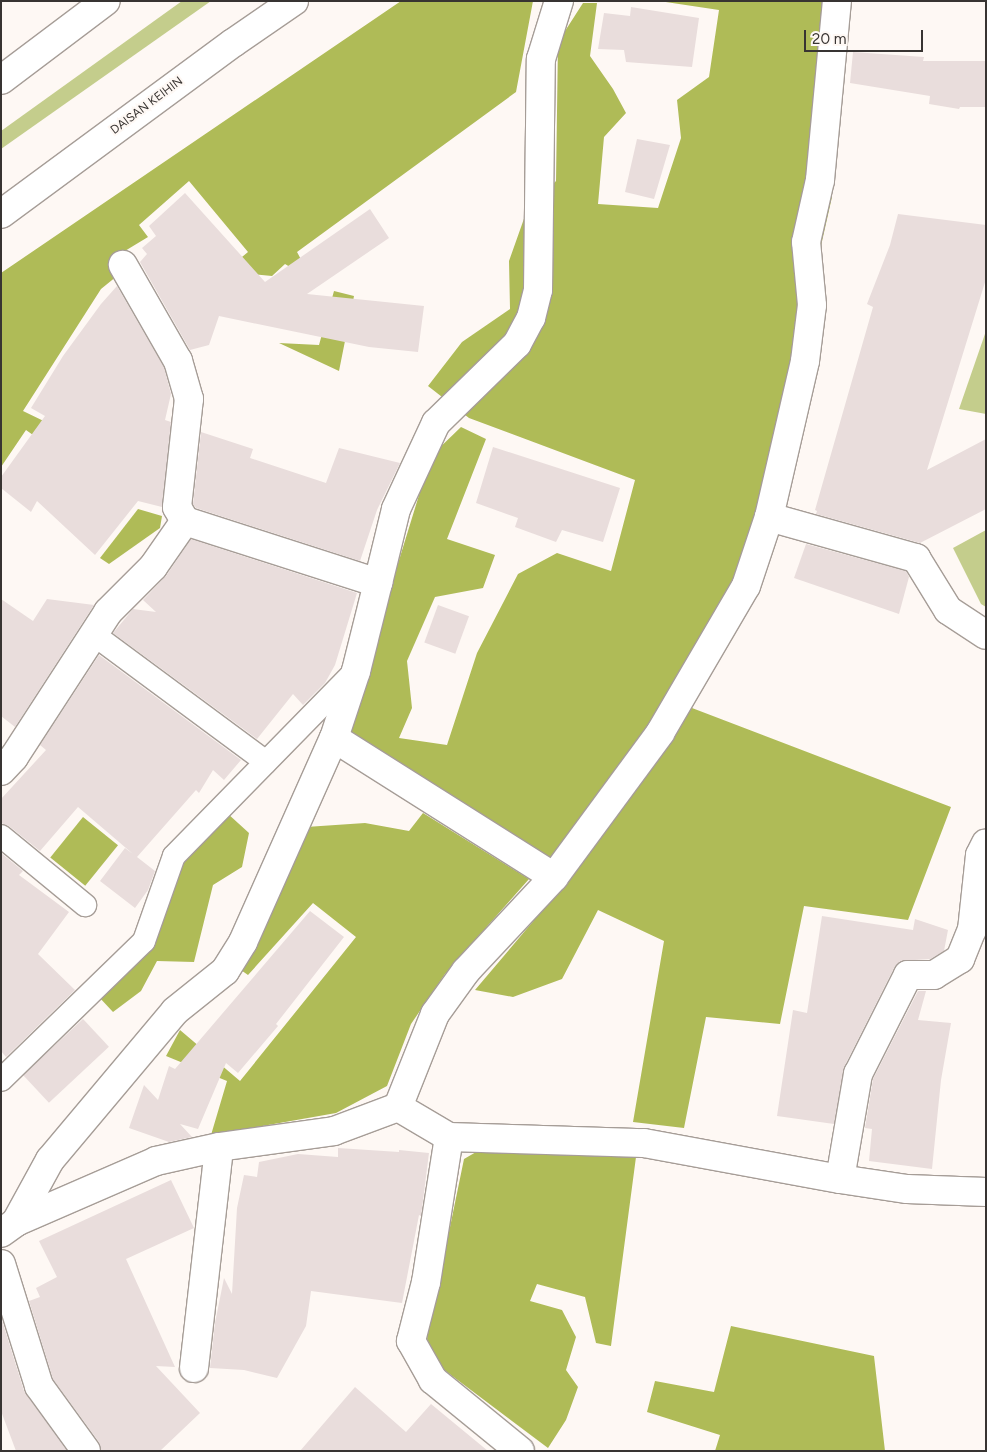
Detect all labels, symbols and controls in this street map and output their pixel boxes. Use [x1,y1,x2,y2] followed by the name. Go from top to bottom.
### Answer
[807,20,926,52] scale bar
[812,30,846,48] text: 20 m
[108,74,186,138] street label: DAISAN KEIHIN

